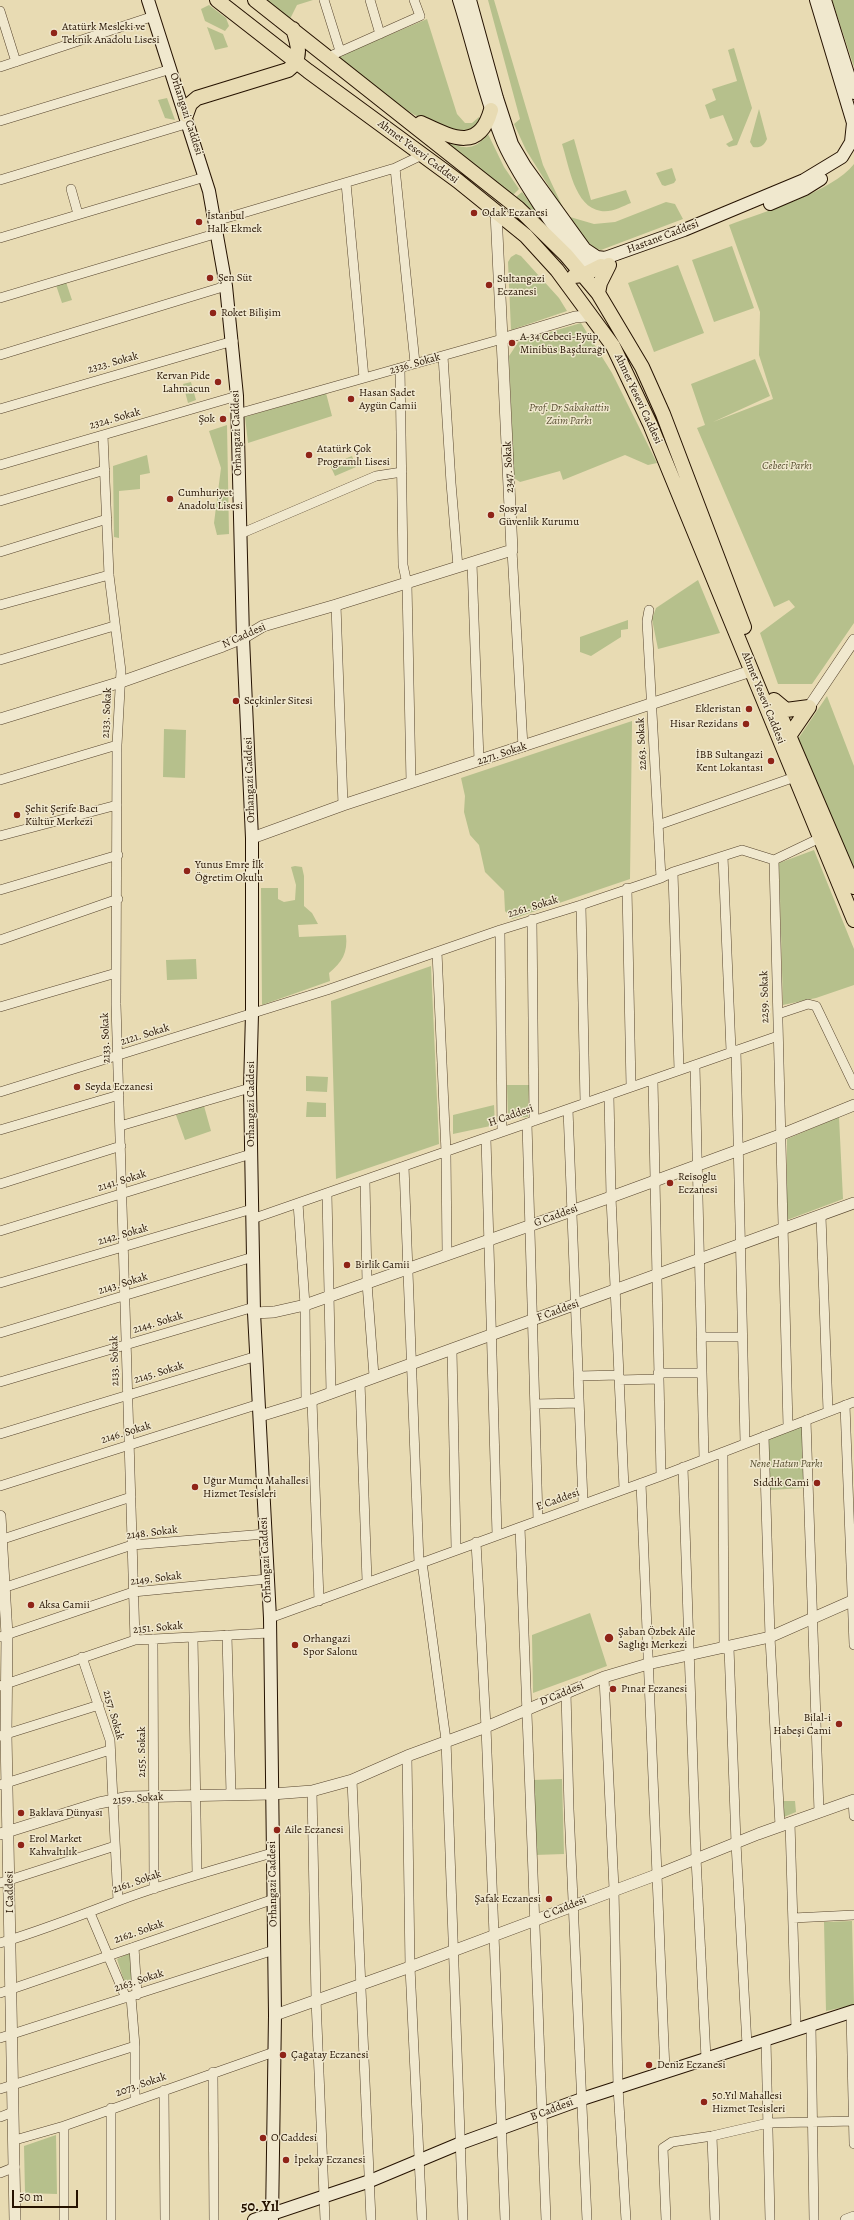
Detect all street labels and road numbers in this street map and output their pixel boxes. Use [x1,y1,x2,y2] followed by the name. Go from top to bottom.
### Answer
[166,71,206,157] street label: Orhangazi Caddesi
[375,117,461,187] street label: Ahmet Yesevi Caddesi
[625,217,701,257] street label: Hastane Caddesi
[86,349,140,377] street label: 2323. Sokak
[388,351,442,377] street label: 2336. Sokak
[611,352,665,446] street label: Ahmet Yesevi Caddesi
[229,390,245,476] street label: Orhangazi Caddesi
[88,405,142,433] street label: 2324. Sokak
[501,441,517,493] street label: 2347. Sokak
[220,621,268,651] street label: N Caddesi
[738,650,788,746] street label: Ahmet Yesevi Caddesi
[99,687,115,739] street label: 2133. Sokak
[634,717,650,771] street label: 2263. Sokak
[242,737,258,823] street label: Orhangazi Caddesi
[476,740,528,768] street label: 2271. Sokak
[506,893,560,921] street label: 2261. Sokak
[758,971,772,1023] street label: 2259. Sokak
[99,1012,113,1064] street label: 2133. Sokak
[119,1021,171,1049] street label: 2121. Sokak
[244,1061,258,1147] street label: Orhangazi Caddesi
[487,1102,535,1130] street label: H Caddesi
[96,1167,148,1195] street label: 2141. Sokak
[532,1202,580,1230] street label: G Caddesi
[96,1222,150,1248] street label: 2142. Sokak
[97,1270,149,1298] street label: 2143. Sokak
[535,1297,581,1325] street label: F Caddesi
[131,1309,185,1337] street label: 2144. Sokak
[108,1336,122,1386] street label: 2133. Sokak
[133,1359,185,1387] street label: 2145. Sokak
[99,1419,153,1447] street label: 2146. Sokak
[535,1486,581,1514] street label: E Caddesi
[257,1517,275,1603] street label: Orhangazi Caddesi
[126,1523,178,1543] street label: 2148. Sokak
[130,1569,182,1589] street label: 2149. Sokak
[133,1619,183,1637] street label: 2151. Sokak
[538,1679,586,1709] street label: D Caddesi
[100,1689,126,1741] street label: 2157. Sokak
[135,1727,149,1777] street label: 2155. Sokak
[112,1790,164,1808] street label: 2159. Sokak
[266,1841,280,1927] street label: Orhangazi Caddesi
[111,1868,163,1896] street label: 2161. Sokak
[3,1871,17,1913] street label: I Caddesi
[542,1893,588,1923] street label: C Caddesi
[112,1917,166,1947] street label: 2162. Sokak
[113,1967,165,1995] street label: 2163. Sokak
[114,2070,168,2100] street label: 2073. Sokak
[529,2096,575,2124] street label: B Caddesi

